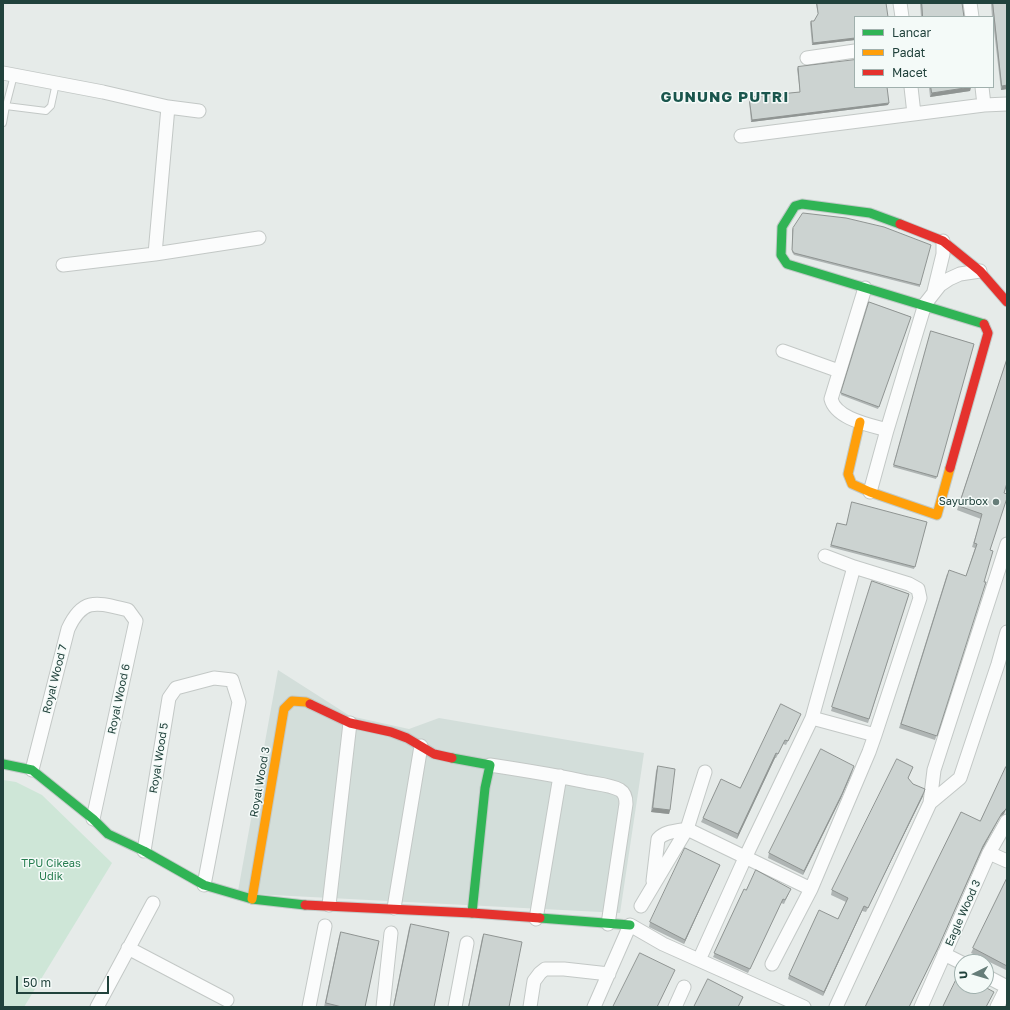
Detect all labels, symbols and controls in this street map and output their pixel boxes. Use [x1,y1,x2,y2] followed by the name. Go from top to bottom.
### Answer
[854,16,994,88] legend
[892,25,931,40] text: Lancar
[892,45,925,60] text: Padat
[892,65,927,80] text: Macet
[661,88,789,106] district label: GUNUNG PUTRI
[939,495,988,509] place label: Sayurbox
[991,497,1001,507] marker: Sayurbox
[40,643,70,715] street label: Royal Wood 7
[105,663,133,735] street label: Royal Wood 6
[147,722,171,794] street label: Royal Wood 5
[247,746,273,818] street label: Royal Wood 3
[21,857,81,883] park label: TPU Cikeas Udik
[942,878,984,948] street label: Eagle Wood 3
[954,954,994,994] north arrow
[18,968,111,994] scale bar
[956,970,969,980] text: U
[23,975,51,990] text: 50 m

